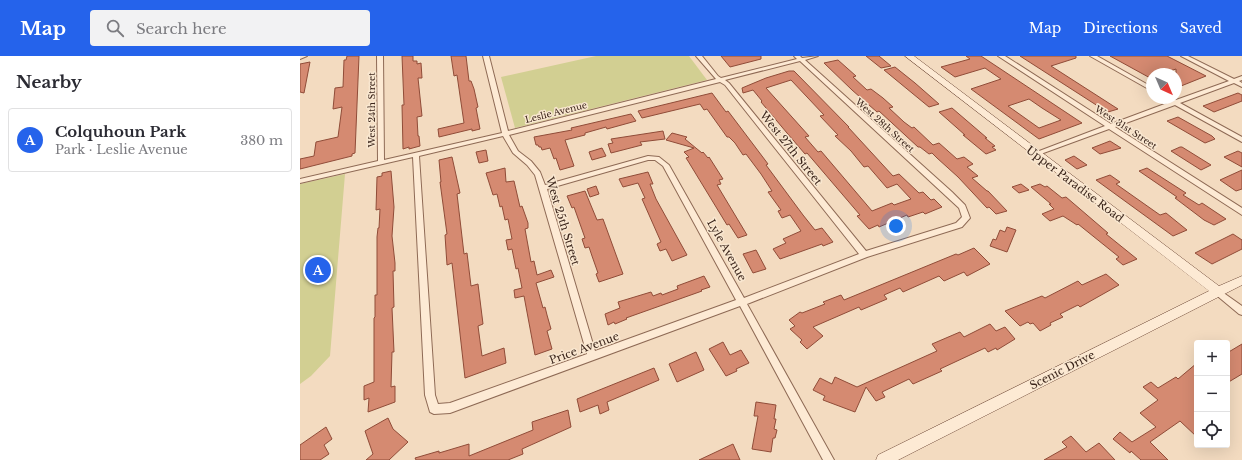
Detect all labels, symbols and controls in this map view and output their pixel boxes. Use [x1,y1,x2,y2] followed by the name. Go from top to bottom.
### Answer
[90,10,370,46] search box
[20,17,66,40] text: Map
[104,17,126,39] icon: search
[136,19,227,38] text: Search here
[1029,19,1061,37] text: Map
[1083,19,1158,37] text: Directions
[1180,19,1222,37] text: Saved
[1146,68,1182,104] north arrow
[16,72,82,93] text: Nearby
[366,72,377,149] street label: West 24th Street
[853,95,917,155] street label: West 28th Street
[524,99,588,125] street label: Leslie Avenue
[1092,102,1160,151] street label: West 31st Street
[756,107,826,188] street label: West 27th Street
[55,122,186,141] text: Colquhoun Park
[25,132,35,149] text: A
[240,132,283,149] text: 380 m
[55,141,188,158] text: Park · Leslie Avenue
[1024,143,1127,226] street label: Upper Paradise Road
[543,174,583,268] street label: West 25th Street
[886,216,906,236] your location
[704,217,750,283] street label: Lyle Avenue
[305,255,331,285] pin: A
[547,329,621,367] street label: Price Avenue
[1194,340,1230,448] map controls
[1194,340,1230,376] button: +
[1027,348,1097,392] street label: Scenic Drive
[1194,376,1230,412] button: −
[1194,412,1230,448] button: locate

